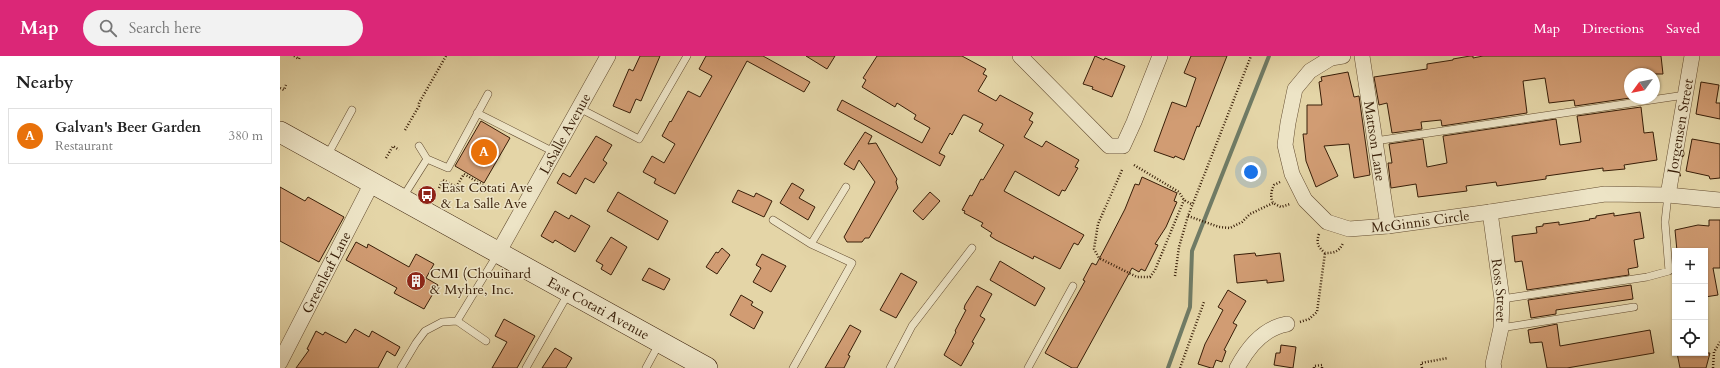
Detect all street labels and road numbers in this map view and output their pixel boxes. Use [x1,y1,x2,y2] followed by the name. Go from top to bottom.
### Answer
[1663,77,1698,177] street label: Jorgensen Street
[535,90,596,178] street label: LaSalle Avenue
[1359,100,1390,183] street label: Mattson Lane
[1370,206,1471,237] street label: McGinnis Circle
[298,228,356,317] street label: Greenleaf Lane
[1487,257,1511,323] street label: Ross Street
[544,273,653,344] street label: East Cotati Avenue

